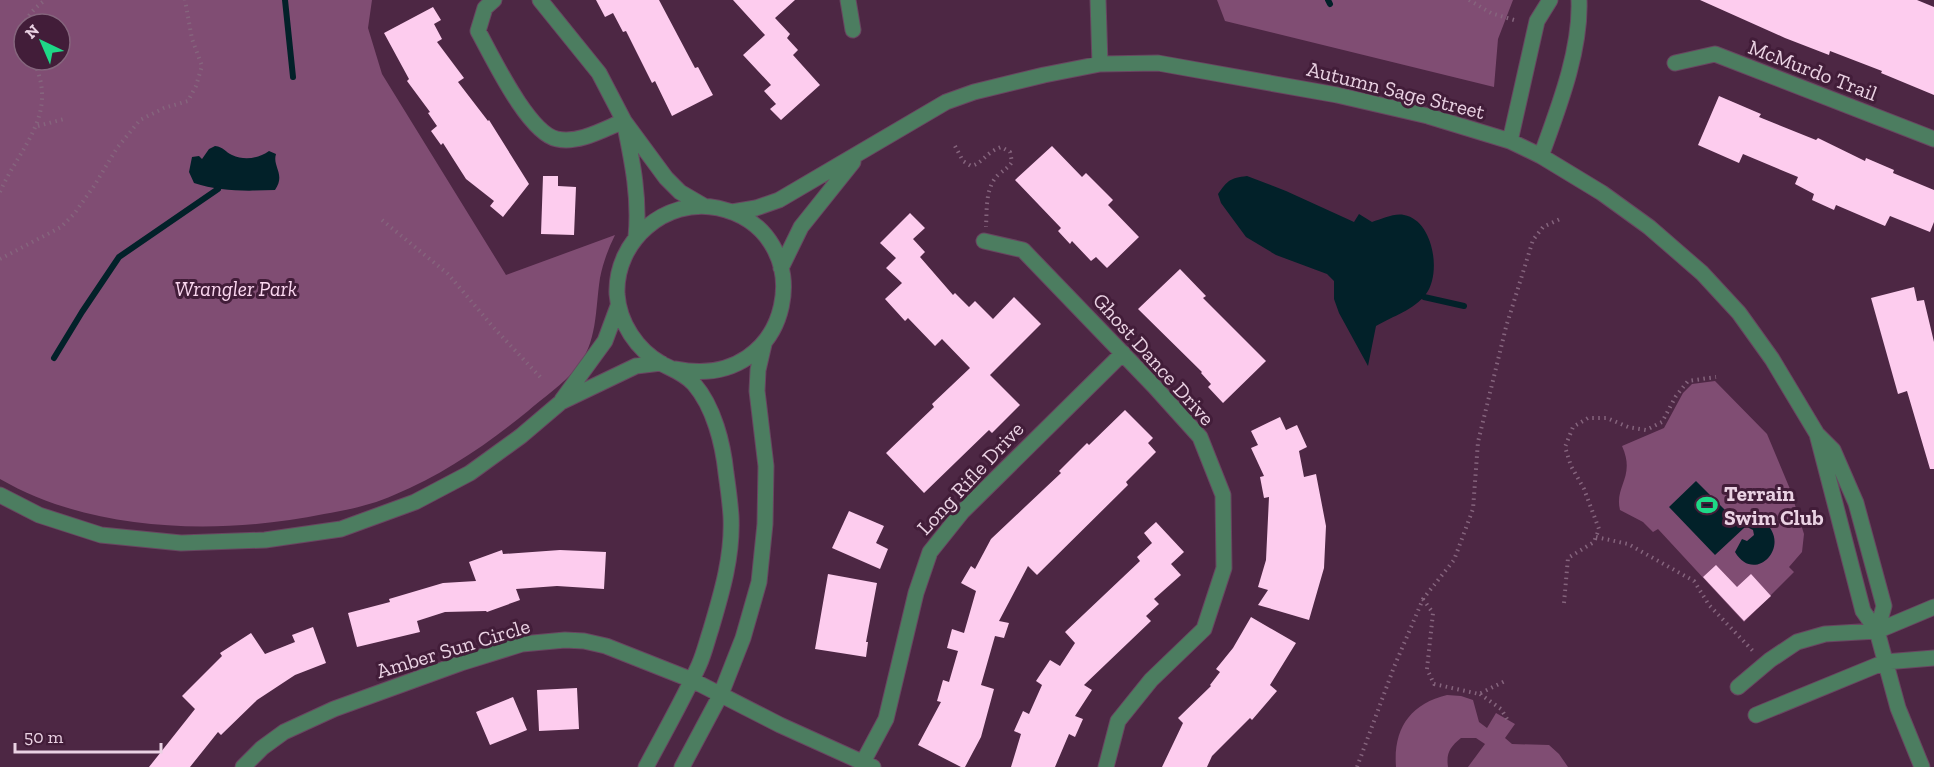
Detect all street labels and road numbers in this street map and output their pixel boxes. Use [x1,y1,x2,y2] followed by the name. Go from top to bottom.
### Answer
[1745,34,1881,106] street label: McMurdo Trail
[1305,56,1488,124] street label: Autumn Sage Street
[1088,288,1220,430] street label: Ghost Dance Drive
[911,416,1029,540] street label: Long Rifle Drive
[373,613,533,683] street label: Amber Sun Circle

